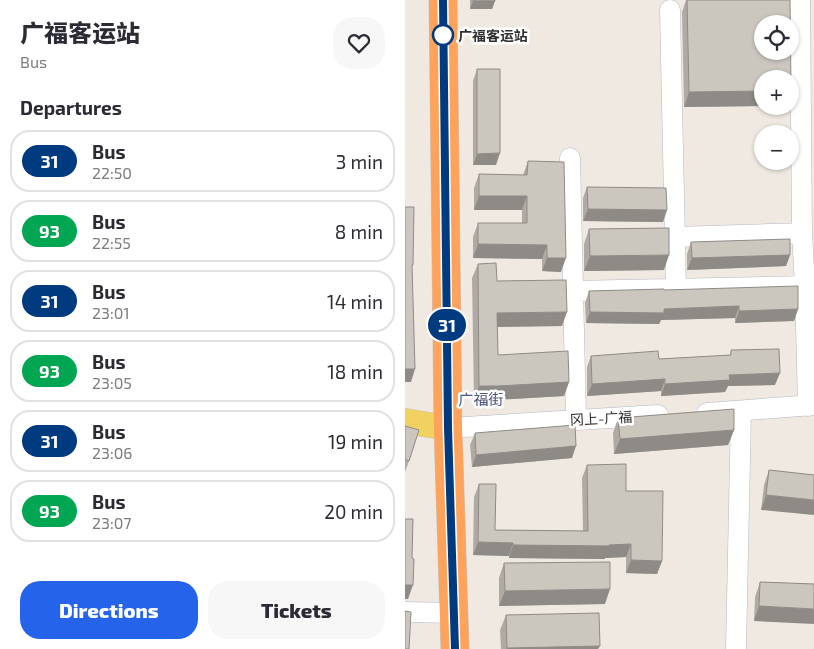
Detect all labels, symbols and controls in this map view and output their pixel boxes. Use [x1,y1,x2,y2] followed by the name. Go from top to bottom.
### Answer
[754,15,799,170] map controls
[754,15,799,60] button: locate
[333,17,385,69] button: heart
[20,18,140,47] text: 广福客运站
[432,24,454,46] marker: 广福客运站
[458,27,528,44] place label: 广福客运站
[20,52,47,71] text: Bus
[754,70,799,115] button: +
[20,96,122,119] text: Departures
[754,125,799,170] button: −
[92,140,126,163] text: Bus
[41,150,58,172] text: 31
[336,150,383,173] text: 3 min
[92,163,132,182] text: 22:50
[92,210,126,233] text: Bus
[39,220,60,242] text: 93
[335,220,383,243] text: 8 min
[92,233,131,252] text: 22:55
[92,280,126,303] text: Bus
[41,290,58,312] text: 31
[327,290,383,313] text: 14 min
[92,303,130,322] text: 23:01
[425,309,469,341] line badge: 31
[438,314,456,336] text: 31
[92,350,126,373] text: Bus
[39,360,60,382] text: 93
[327,360,383,383] text: 18 min
[92,373,132,392] text: 23:05
[458,390,504,408] district label: 广福街
[569,408,633,428] street label: 冈上-广福
[92,420,126,443] text: Bus
[41,430,58,452] text: 31
[328,430,383,453] text: 19 min
[92,443,132,462] text: 23:06
[92,490,126,513] text: Bus
[39,500,60,522] text: 93
[324,500,383,523] text: 20 min
[92,513,132,532] text: 23:07
[20,581,198,639] button: Directions
[208,581,385,639] button: Tickets

